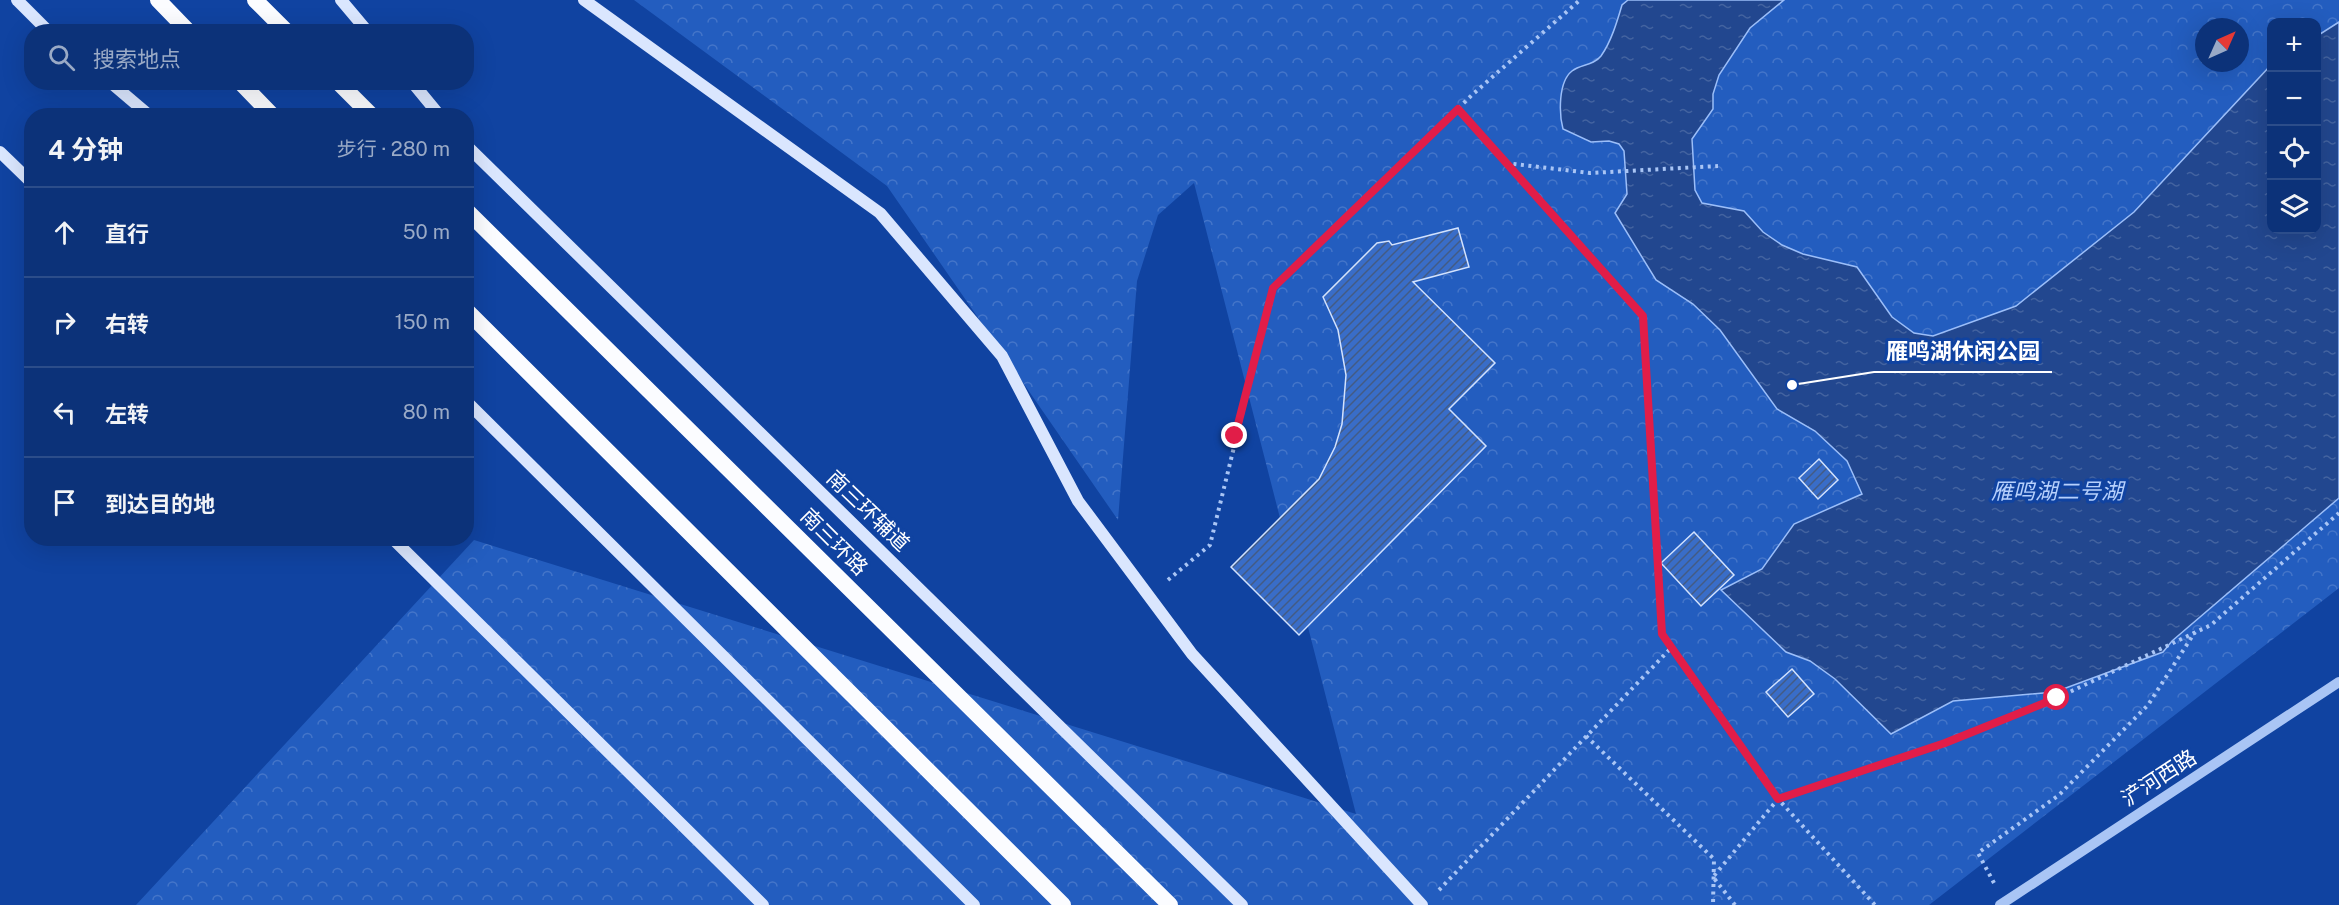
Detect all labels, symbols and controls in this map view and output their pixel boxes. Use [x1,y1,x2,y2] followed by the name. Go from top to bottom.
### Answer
[2195,18,2249,72] north arrow
[2267,18,2321,234] map controls
[2267,18,2321,72] button: +
[24,24,474,90] search box
[45,41,78,74] icon: search
[93,46,181,72] text: 搜索地点
[2267,72,2321,126] button: −
[2267,126,2321,180] button: locate
[48,134,123,165] text: 4 分钟
[337,137,450,161] text: 步行 · 280 m
[2267,180,2321,234] button: layers
[48,216,81,249] icon: ahead
[403,220,450,244] text: 50 m
[105,221,149,247] text: 直行
[48,306,81,339] icon: right
[395,310,450,334] text: 150 m
[105,311,149,337] text: 右转
[1874,332,2052,372] callout: 雁鸣湖休闲公园
[1886,338,2040,364] text: 雁鸣湖休闲公园
[48,396,81,429] icon: left
[403,400,450,424] text: 80 m
[105,401,149,427] text: 左转
[1221,422,1247,448] route end
[822,465,915,556] street label: 南三环辅道
[1991,478,2126,504] water label: 雁鸣湖二号湖
[48,486,81,519] icon: arrive
[105,491,215,517] text: 到达目的地
[796,503,873,580] street label: 南三环路
[2043,684,2069,710] route start
[2117,744,2201,811] street label: 浐河西路

